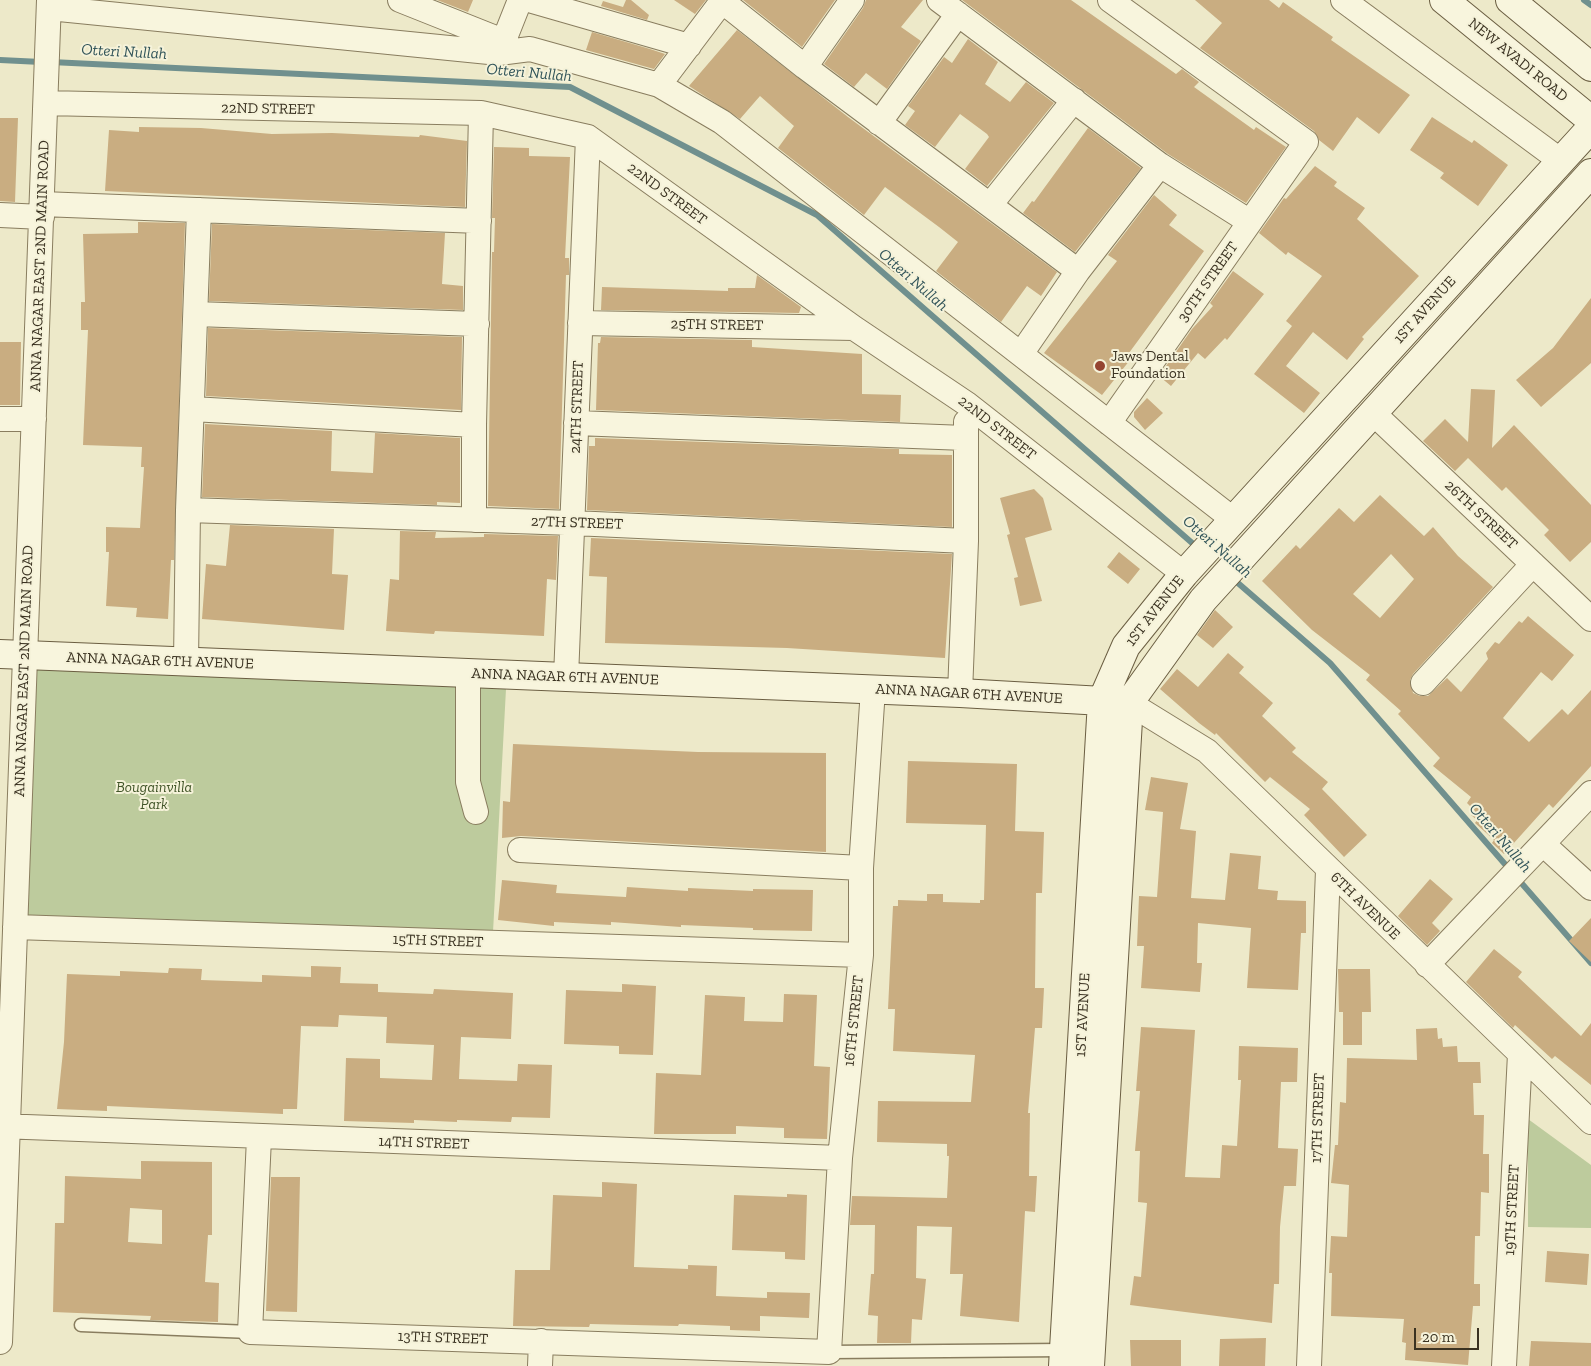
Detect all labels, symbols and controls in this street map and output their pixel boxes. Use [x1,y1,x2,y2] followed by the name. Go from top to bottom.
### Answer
[1465,14,1571,106] street label: NEW AVADI ROAD
[81,40,167,64] water label: Otteri Nullah
[485,60,573,86] water label: Otteri Nullah
[221,99,315,119] street label: 22ND STREET
[27,140,53,392] street label: ANNA NAGAR EAST 2ND MAIN ROAD
[624,159,710,229] street label: 22ND STREET
[1174,239,1242,325] street label: 30TH STREET
[874,245,952,315] water label: Otteri Nullah
[1390,273,1460,347] street label: 1ST AVENUE
[670,315,764,335] street label: 25TH STREET
[1111,348,1189,383] place label: Jaws Dental Foundation
[1093,359,1107,373] marker: Jaws Dental Foundation
[566,360,588,454] street label: 24TH STREET
[954,392,1040,464] street label: 22ND STREET
[1441,477,1521,553] street label: 26TH STREET
[531,512,623,534] street label: 27TH STREET
[1178,512,1256,582] water label: Otteri Nullah
[11,545,37,797] street label: ANNA NAGAR EAST 2ND MAIN ROAD
[1122,572,1188,650] street label: 1ST AVENUE
[66,649,254,673] street label: ANNA NAGAR 6TH AVENUE
[471,665,659,689] street label: ANNA NAGAR 6TH AVENUE
[875,680,1063,708] street label: ANNA NAGAR 6TH AVENUE
[116,779,192,814] park label: Bougainvilla Park
[1465,799,1535,877] water label: Otteri Nullah
[1326,868,1404,944] street label: 6TH AVENUE
[392,930,484,952] street label: 15TH STREET
[1072,972,1094,1058] street label: 1ST AVENUE
[840,975,868,1067] street label: 16TH STREET
[1307,1073,1329,1163] street label: 17TH STREET
[378,1132,470,1154] street label: 14TH STREET
[1501,1164,1523,1256] street label: 19TH STREET
[1416,1318,1481,1350] scale bar
[397,1327,489,1349] street label: 13TH STREET
[1422,1328,1455,1346] text: 20 m

